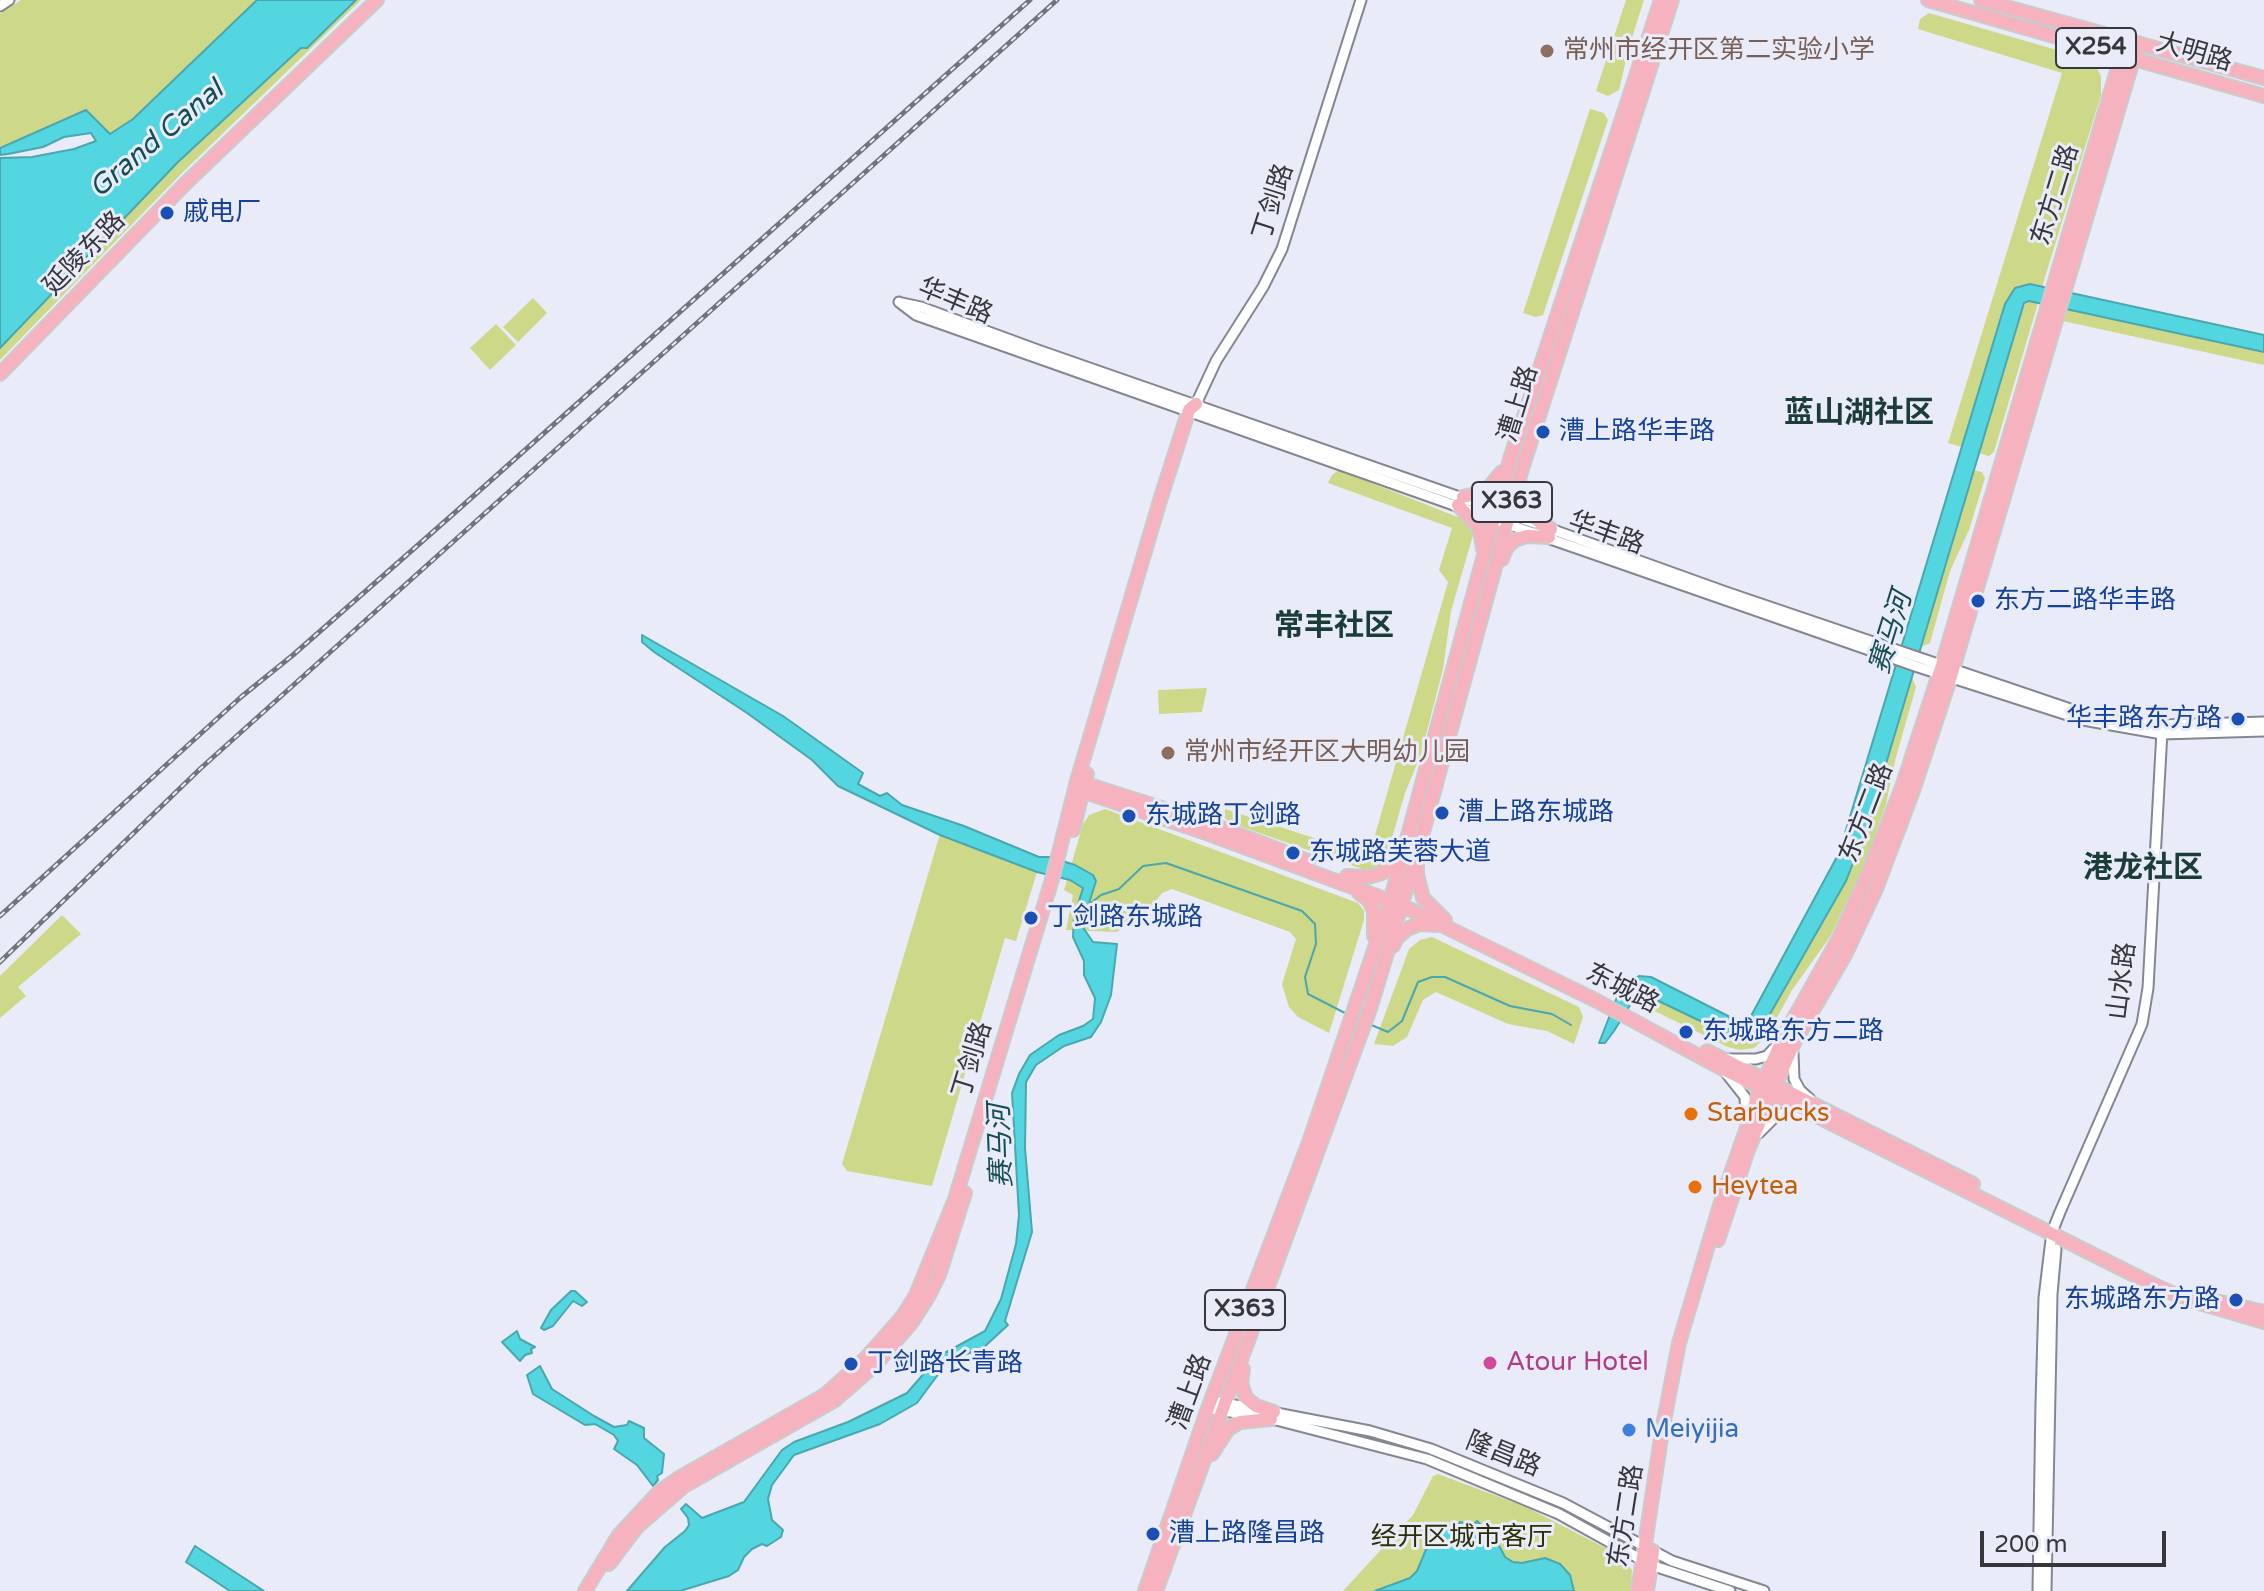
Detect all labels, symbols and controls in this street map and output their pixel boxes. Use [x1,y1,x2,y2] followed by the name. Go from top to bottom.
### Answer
[2152,27,2236,79] street label: 大明路
[2056,28,2136,68] road number: X254
[1563,35,1875,67] place label: 常州市经开区第二实验小学
[1538,42,1556,60] marker: 常州市经开区第二实验小学
[83,74,231,206] water label: Grand Canal
[2026,141,2086,249] street label: 东方二路
[1247,160,1301,244] street label: 丁剑路
[183,197,261,229] place label: 戚电厂
[158,204,176,222] marker: 戚电厂
[38,206,132,302] street label: 延陵东路
[913,272,997,332] street label: 华丰路
[1493,362,1545,446] street label: 漕上路
[1784,396,1934,432] district label: 蓝山湖社区
[1559,416,1715,448] place label: 漕上路华丰路
[1534,423,1552,441] marker: 漕上路华丰路
[1472,482,1552,522] road number: X363
[1564,506,1648,562] street label: 华丰路
[1994,585,2176,617] place label: 东方二路华丰路
[1864,588,1920,678] water label: 赛马河
[1969,592,1987,610] marker: 东方二路华丰路
[1274,609,1394,645] district label: 常丰社区
[2066,703,2222,735] place label: 华丰路东方路
[2229,710,2247,728] marker: 华丰路东方路
[1184,737,1470,769] place label: 常州市经开区大明幼儿园
[1159,744,1177,762] marker: 常州市经开区大明幼儿园
[1834,759,1900,867] street label: 东方二路
[1458,797,1614,829] place label: 漕上路东城路
[1145,800,1301,832] place label: 东城路丁剑路
[1433,804,1451,822] marker: 漕上路东城路
[1120,807,1138,825] marker: 东城路丁剑路
[1309,837,1491,869] place label: 东城路芙蓉大道
[1284,844,1302,862] marker: 东城路芙蓉大道
[2083,851,2203,887] district label: 港龙社区
[1047,902,1203,934] place label: 丁剑路东城路
[1022,909,1040,927] marker: 丁剑路东城路
[2103,940,2143,1022] street label: 山水路
[1580,957,1664,1021] street label: 东城路
[1702,1016,1884,1048] place label: 东城路东方二路
[947,1018,999,1102] street label: 丁剑路
[1677,1023,1695,1041] marker: 东城路东方二路
[1707,1098,1830,1130] place label: Starbucks
[984,1103,1020,1189] water label: 赛马河
[1682,1105,1700,1123] marker: Starbucks
[1711,1171,1798,1203] place label: Heytea
[1686,1178,1704,1196] marker: Heytea
[2064,1284,2220,1316] place label: 东城路东方路
[1205,1290,1285,1330] road number: X363
[2227,1291,2245,1309] marker: 东城路东方路
[1506,1347,1649,1379] place label: Atour Hotel
[867,1348,1023,1380] place label: 丁剑路长青路
[1163,1350,1219,1434] street label: 漕上路
[1481,1354,1499,1372] marker: Atour Hotel
[842,1355,860,1373] marker: 丁剑路长青路
[1645,1414,1739,1446] place label: Meiyijia
[1620,1421,1638,1439] marker: Meiyijia
[1461,1426,1545,1484] street label: 隆昌路
[1603,1462,1651,1570] street label: 东方二路
[1984,1515,2170,1565] scale bar
[1169,1518,1325,1550] place label: 漕上路隆昌路
[1371,1522,1553,1554] park label: 经开区城市客厅
[1144,1525,1162,1543] marker: 漕上路隆昌路
[1994,1530,2068,1559] text: 200 m

